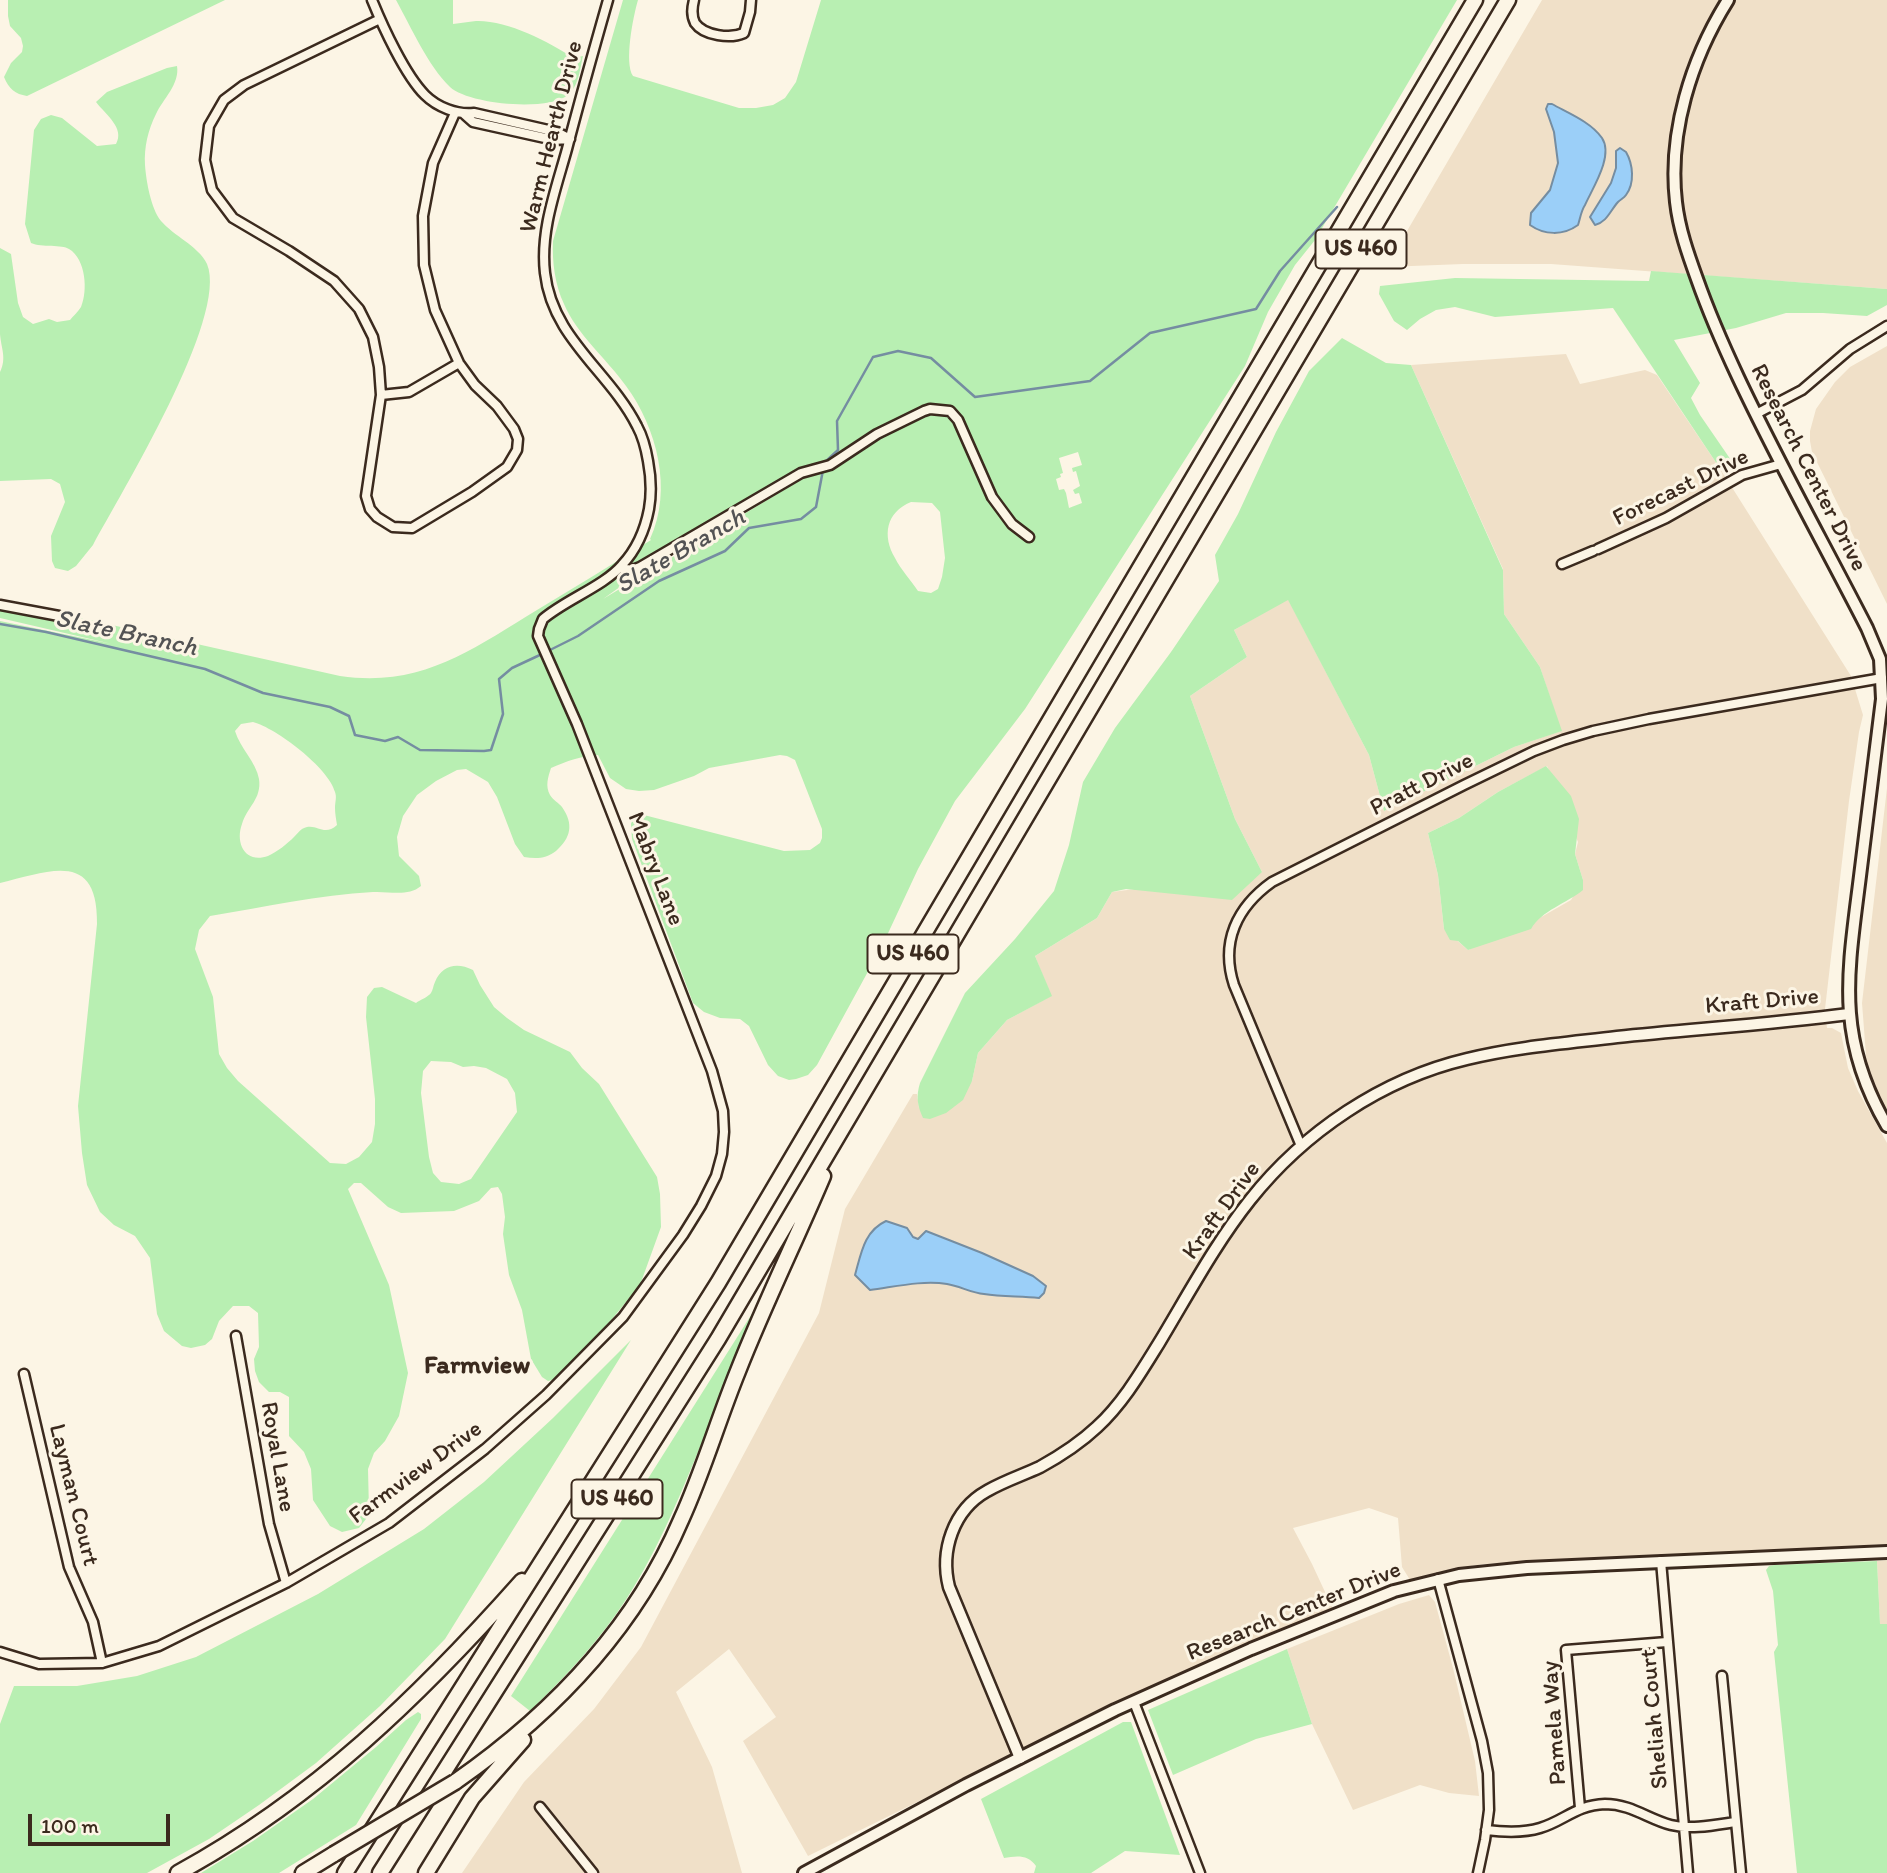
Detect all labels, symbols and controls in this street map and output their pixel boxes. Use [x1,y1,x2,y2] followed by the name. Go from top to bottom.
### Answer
[514,38,590,236] street label: Warm Hearth Drive
[1316,230,1406,268] road number: US 460
[1743,360,1873,576] street label: Research Center Drive
[1608,443,1754,533] street label: Forecast Drive
[611,502,751,602] water label: Slate Branch
[52,604,200,664] water label: Slate Branch
[1365,747,1479,823] street label: Pratt Drive
[620,808,690,930] street label: Mabry Lane
[867,934,958,973] road number: US 460
[1704,983,1820,1021] street label: Kraft Drive
[1177,1156,1267,1266] street label: Kraft Drive
[424,1350,530,1382] district label: Farmview
[253,1400,301,1514] street label: Royal Lane
[344,1415,488,1531] street label: Farmview Drive
[41,1421,105,1569] street label: Layman Court
[572,1480,662,1518] road number: US 460
[1183,1556,1405,1668] street label: Research Center Drive
[1635,1648,1675,1790] street label: Sheliah Court
[1536,1660,1574,1786] street label: Pamela Way
[32,1800,173,1844] scale bar
[41,1813,99,1838] text: 100 m

